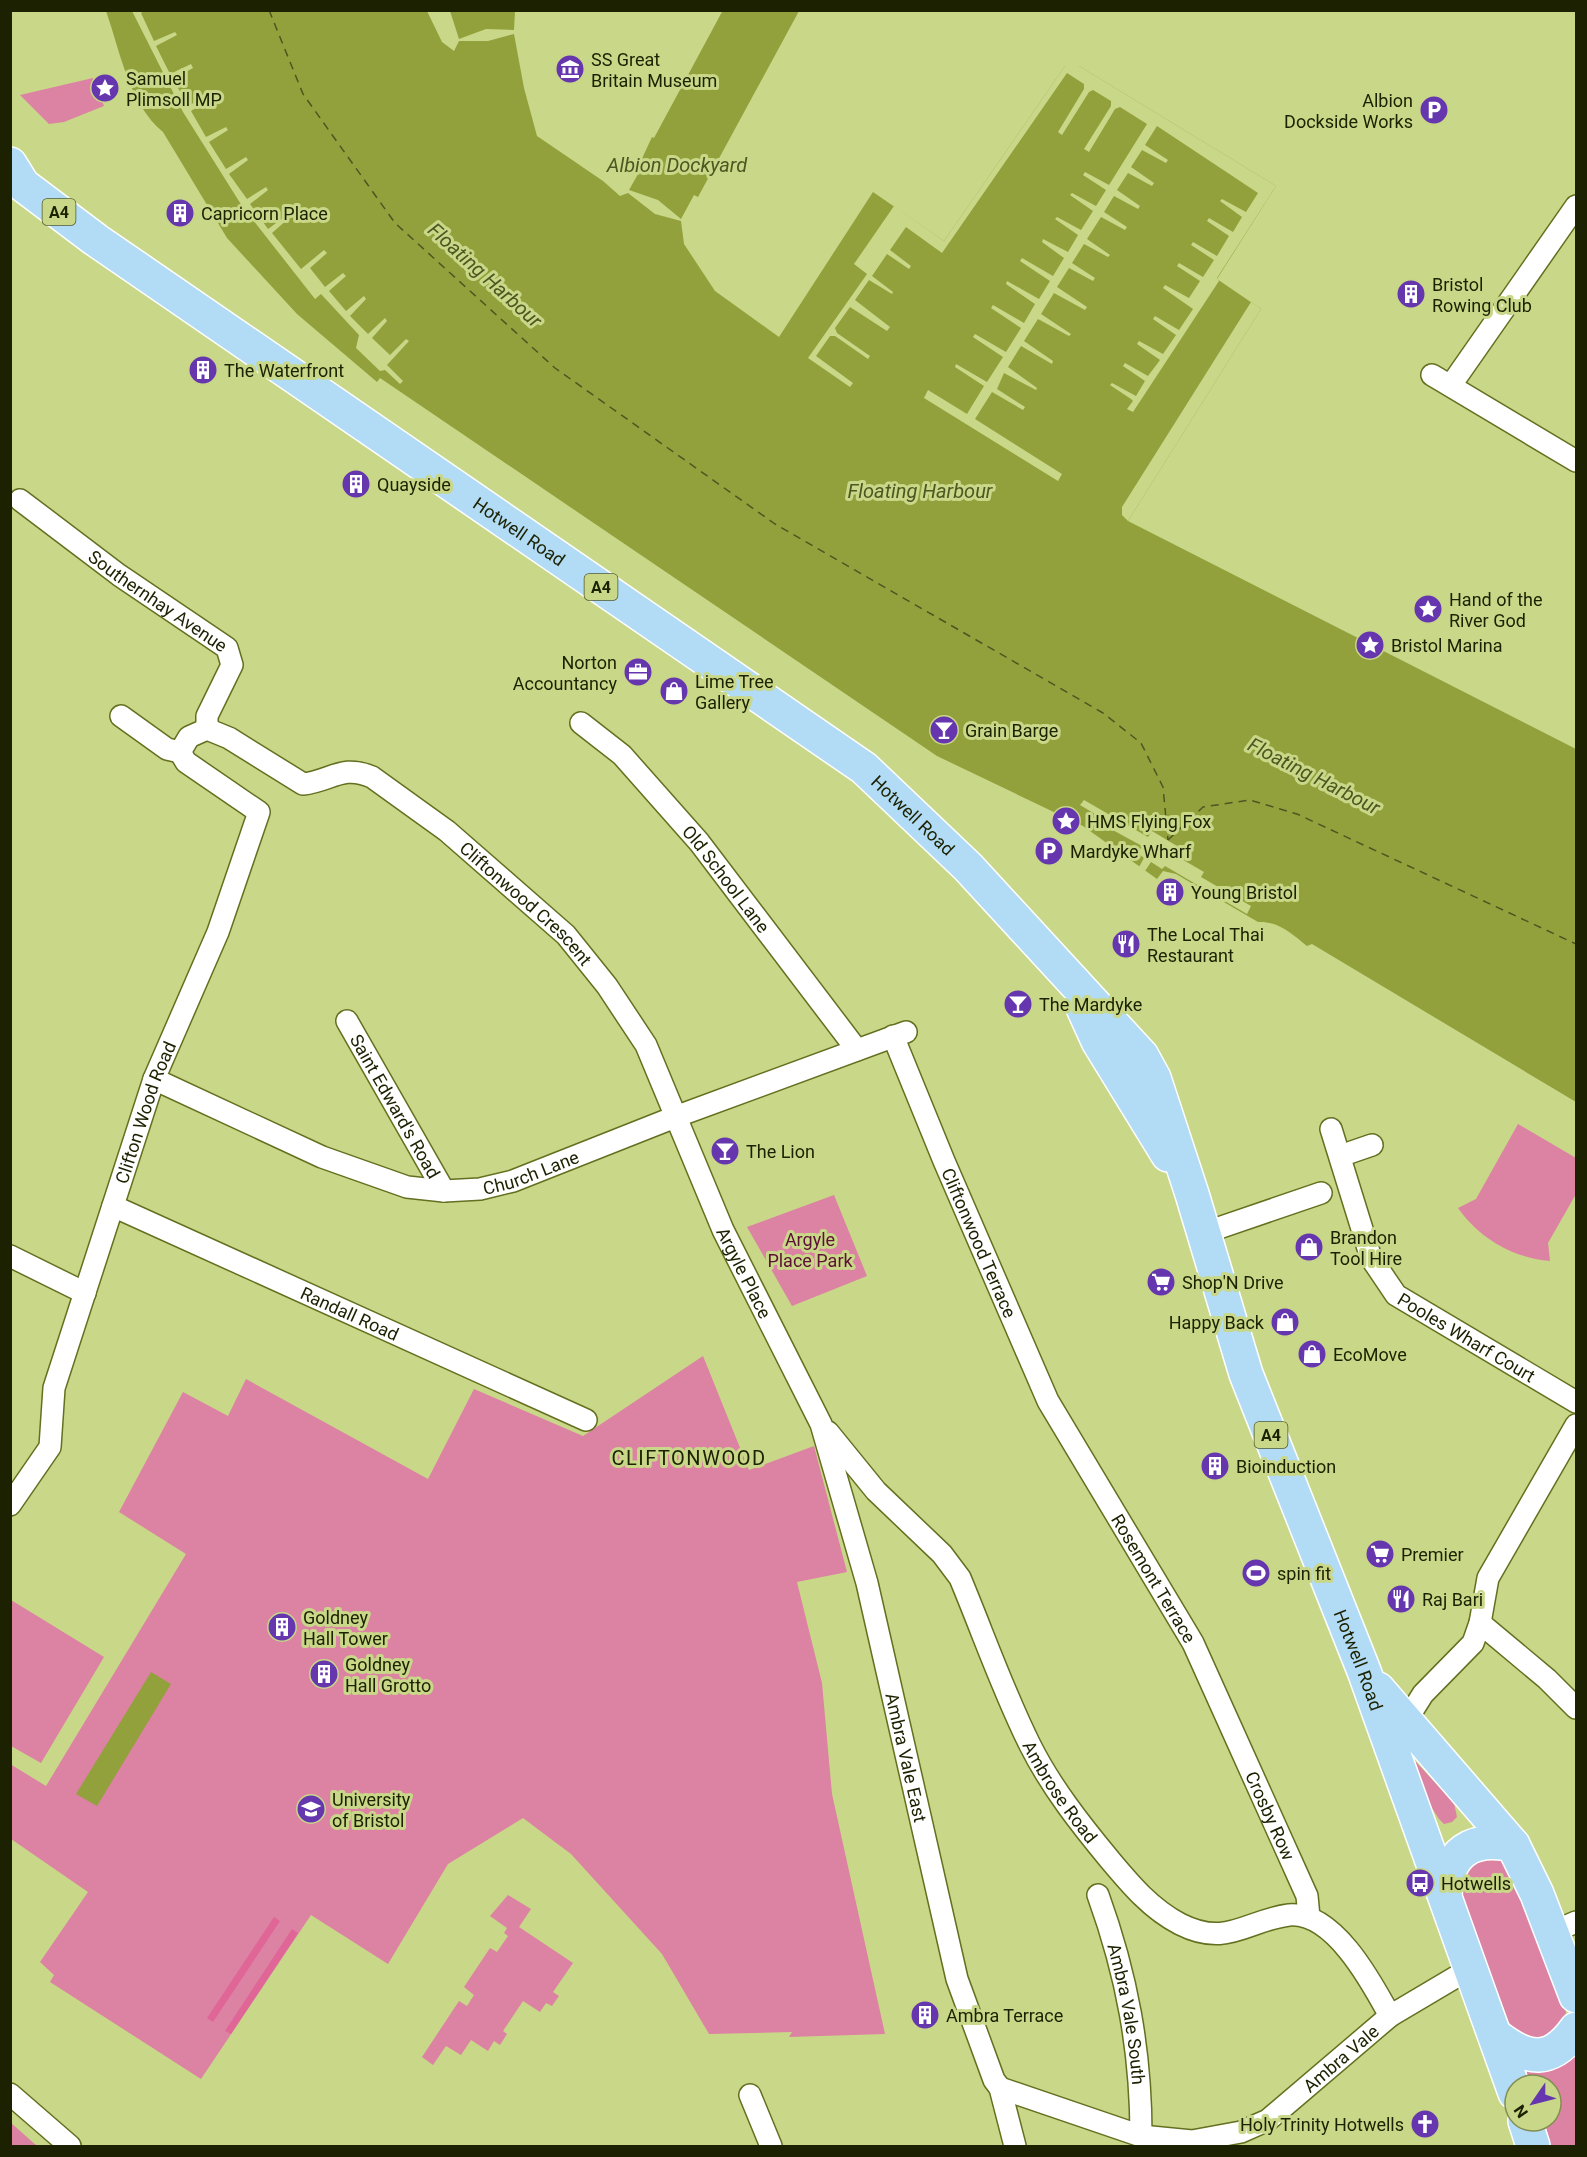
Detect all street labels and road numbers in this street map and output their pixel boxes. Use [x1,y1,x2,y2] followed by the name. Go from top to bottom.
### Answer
[42,199,76,225] road number: A4
[470,492,569,570] street label: Hotwell Road
[85,545,232,656] street label: Southernhay Avenue
[584,574,618,600] road number: A4
[867,770,959,859] street label: Hotwell Road
[678,821,774,937] street label: Old School Lane
[456,837,597,969] street label: Cliftonwood Crescent
[346,1030,445,1182] street label: Saint Edward's Road
[110,1038,180,1186] street label: Clifton Wood Road
[481,1146,582,1198] street label: Church Lane
[938,1165,1021,1321] street label: Cliftonwood Terrace
[713,1224,776,1322] street label: Argyle Place
[298,1282,402,1344] street label: Randall Road
[1394,1288,1539,1386] street label: Pooles Wharf Court
[1254,1422,1288,1448] road number: A4
[1108,1510,1201,1646] street label: Rosemont Terrace
[1330,1606,1388,1713] street label: Hotwell Road
[882,1691,932,1824] street label: Ambra Vale East
[1019,1737,1102,1847] street label: Ambrose Road
[1242,1768,1300,1864] street label: Crosby Row
[1104,1941,1150,2086] street label: Ambra Vale South
[1299,2020,1383,2096] street label: Ambra Vale

